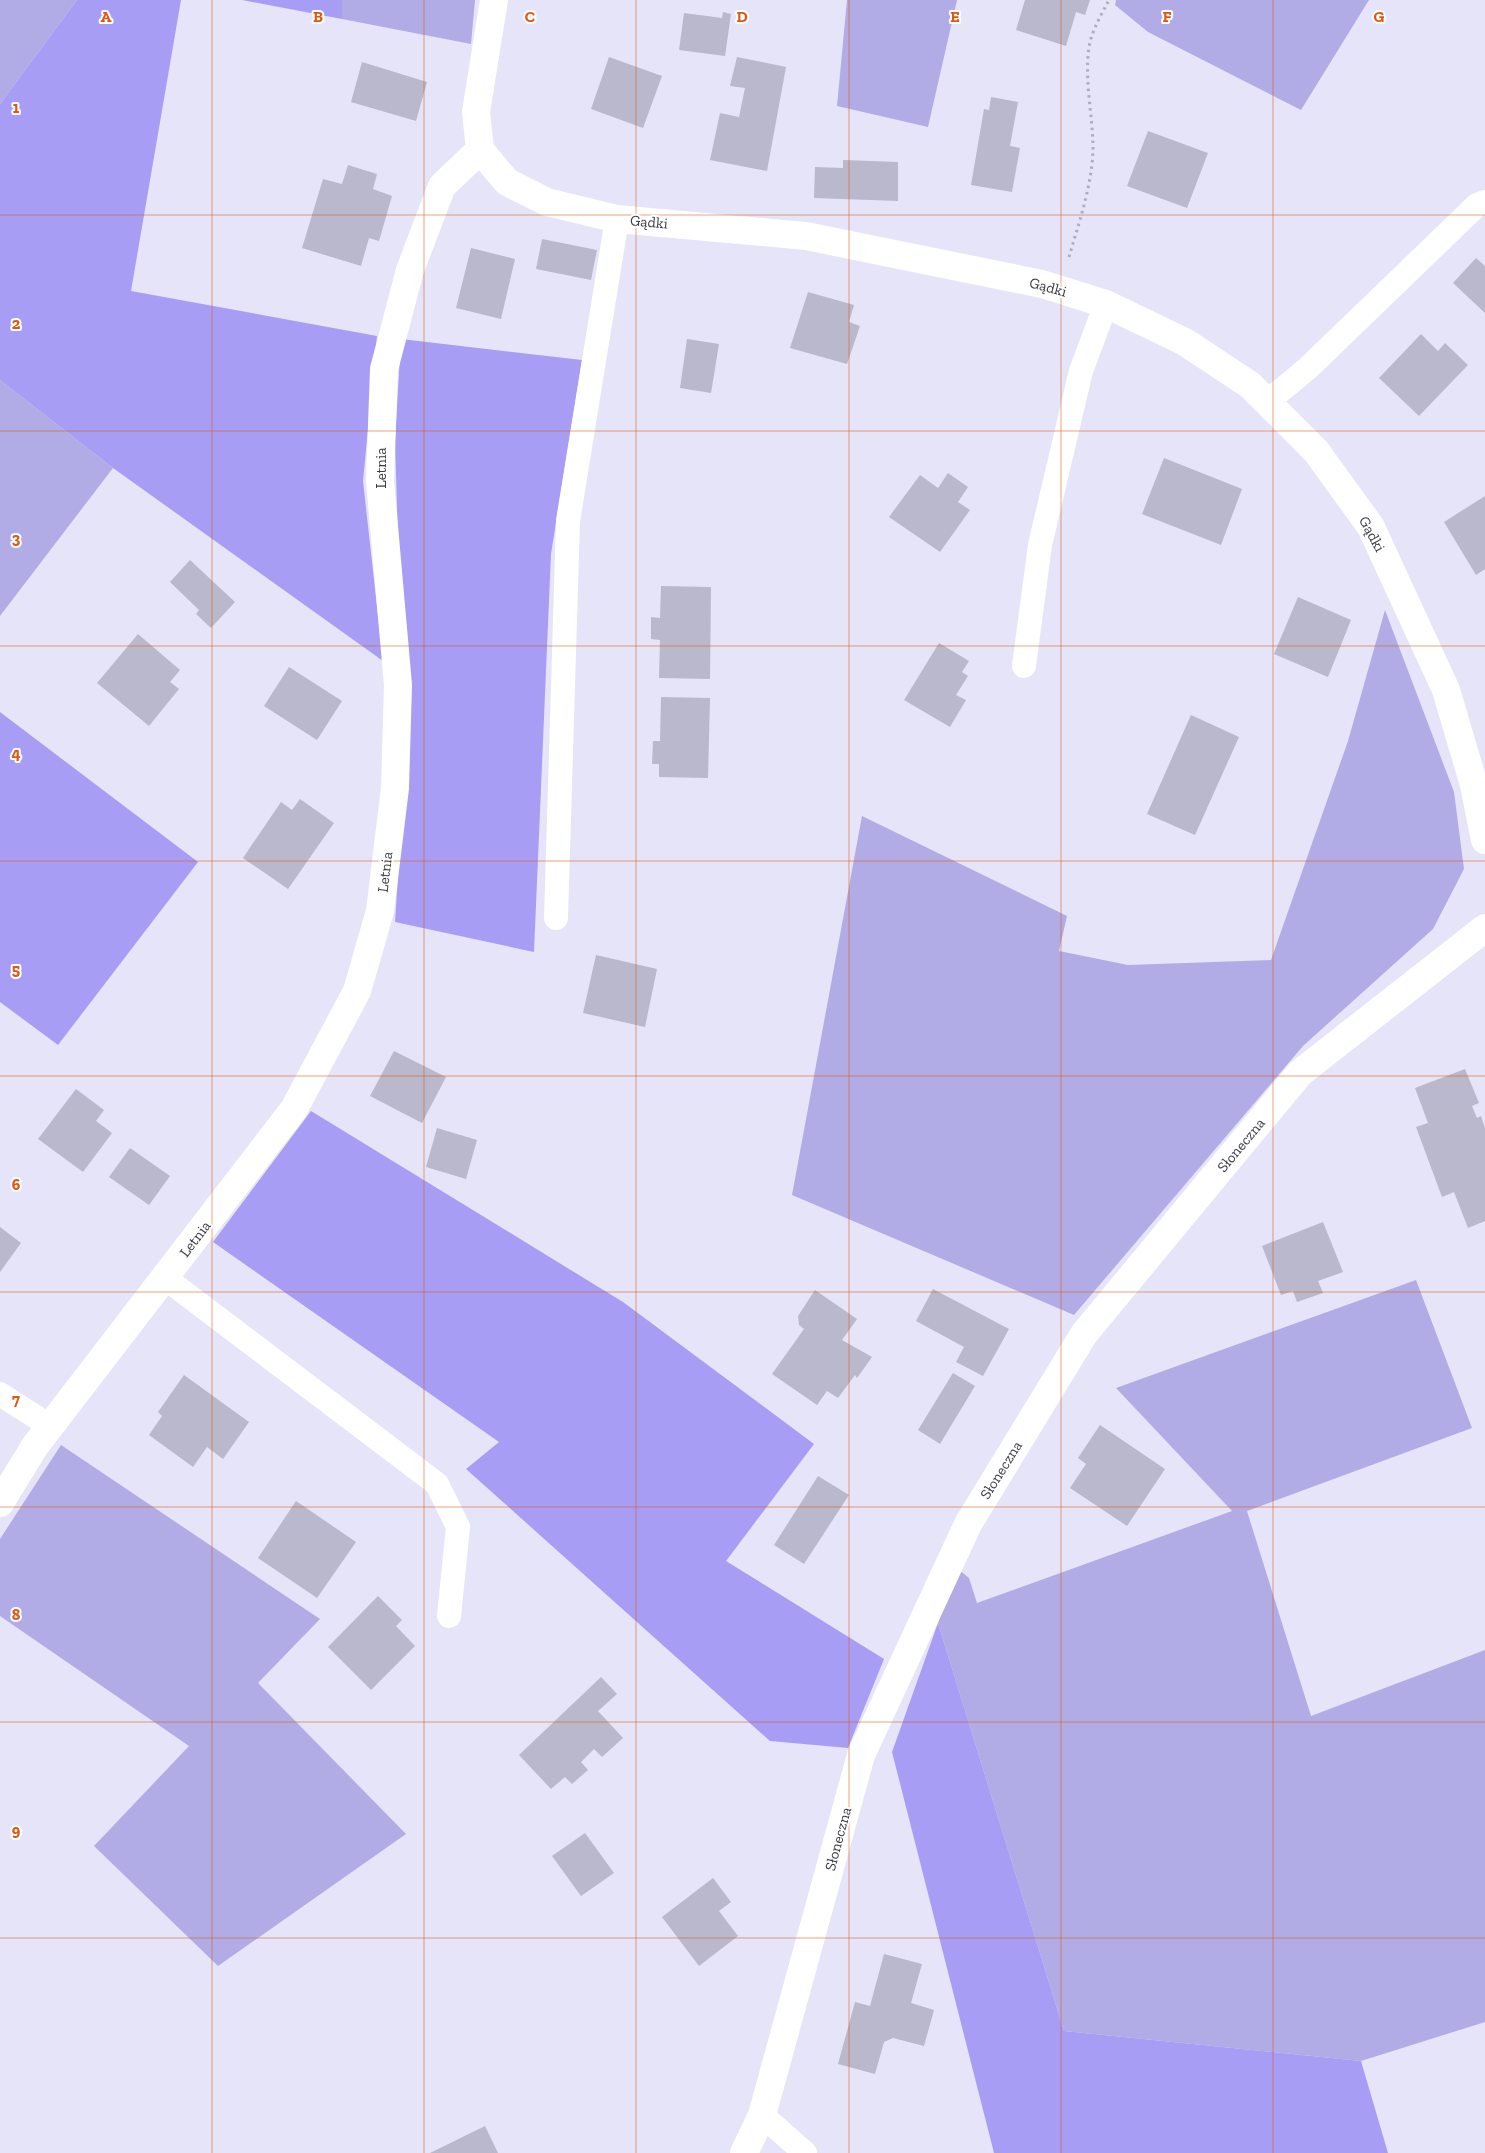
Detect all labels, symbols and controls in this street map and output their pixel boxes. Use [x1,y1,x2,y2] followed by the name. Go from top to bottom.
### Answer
[101,7,112,26] text: A
[313,7,323,26] text: B
[525,7,535,26] text: C
[736,7,748,26] text: D
[950,7,960,26] text: E
[1162,7,1172,26] text: F
[1374,7,1385,26] text: G
[13,98,20,117] text: 1
[629,211,669,233] street label: Gądki
[1027,273,1069,301] street label: Gądki
[12,314,21,333] text: 2
[372,448,390,488] street label: Letnia
[1355,513,1389,555] street label: Gądki
[12,529,21,548] text: 3
[11,744,21,763] text: 4
[374,851,396,893] street label: Letnia
[12,960,20,979] text: 5
[1213,1114,1269,1176] street label: Słoneczna
[12,1175,21,1194] text: 6
[176,1217,214,1261] street label: Letnia
[12,1390,20,1409] text: 7
[976,1438,1026,1502] street label: Słoneczna
[12,1605,21,1624] text: 8
[821,1805,855,1873] street label: Słoneczna
[12,1821,21,1840] text: 9

